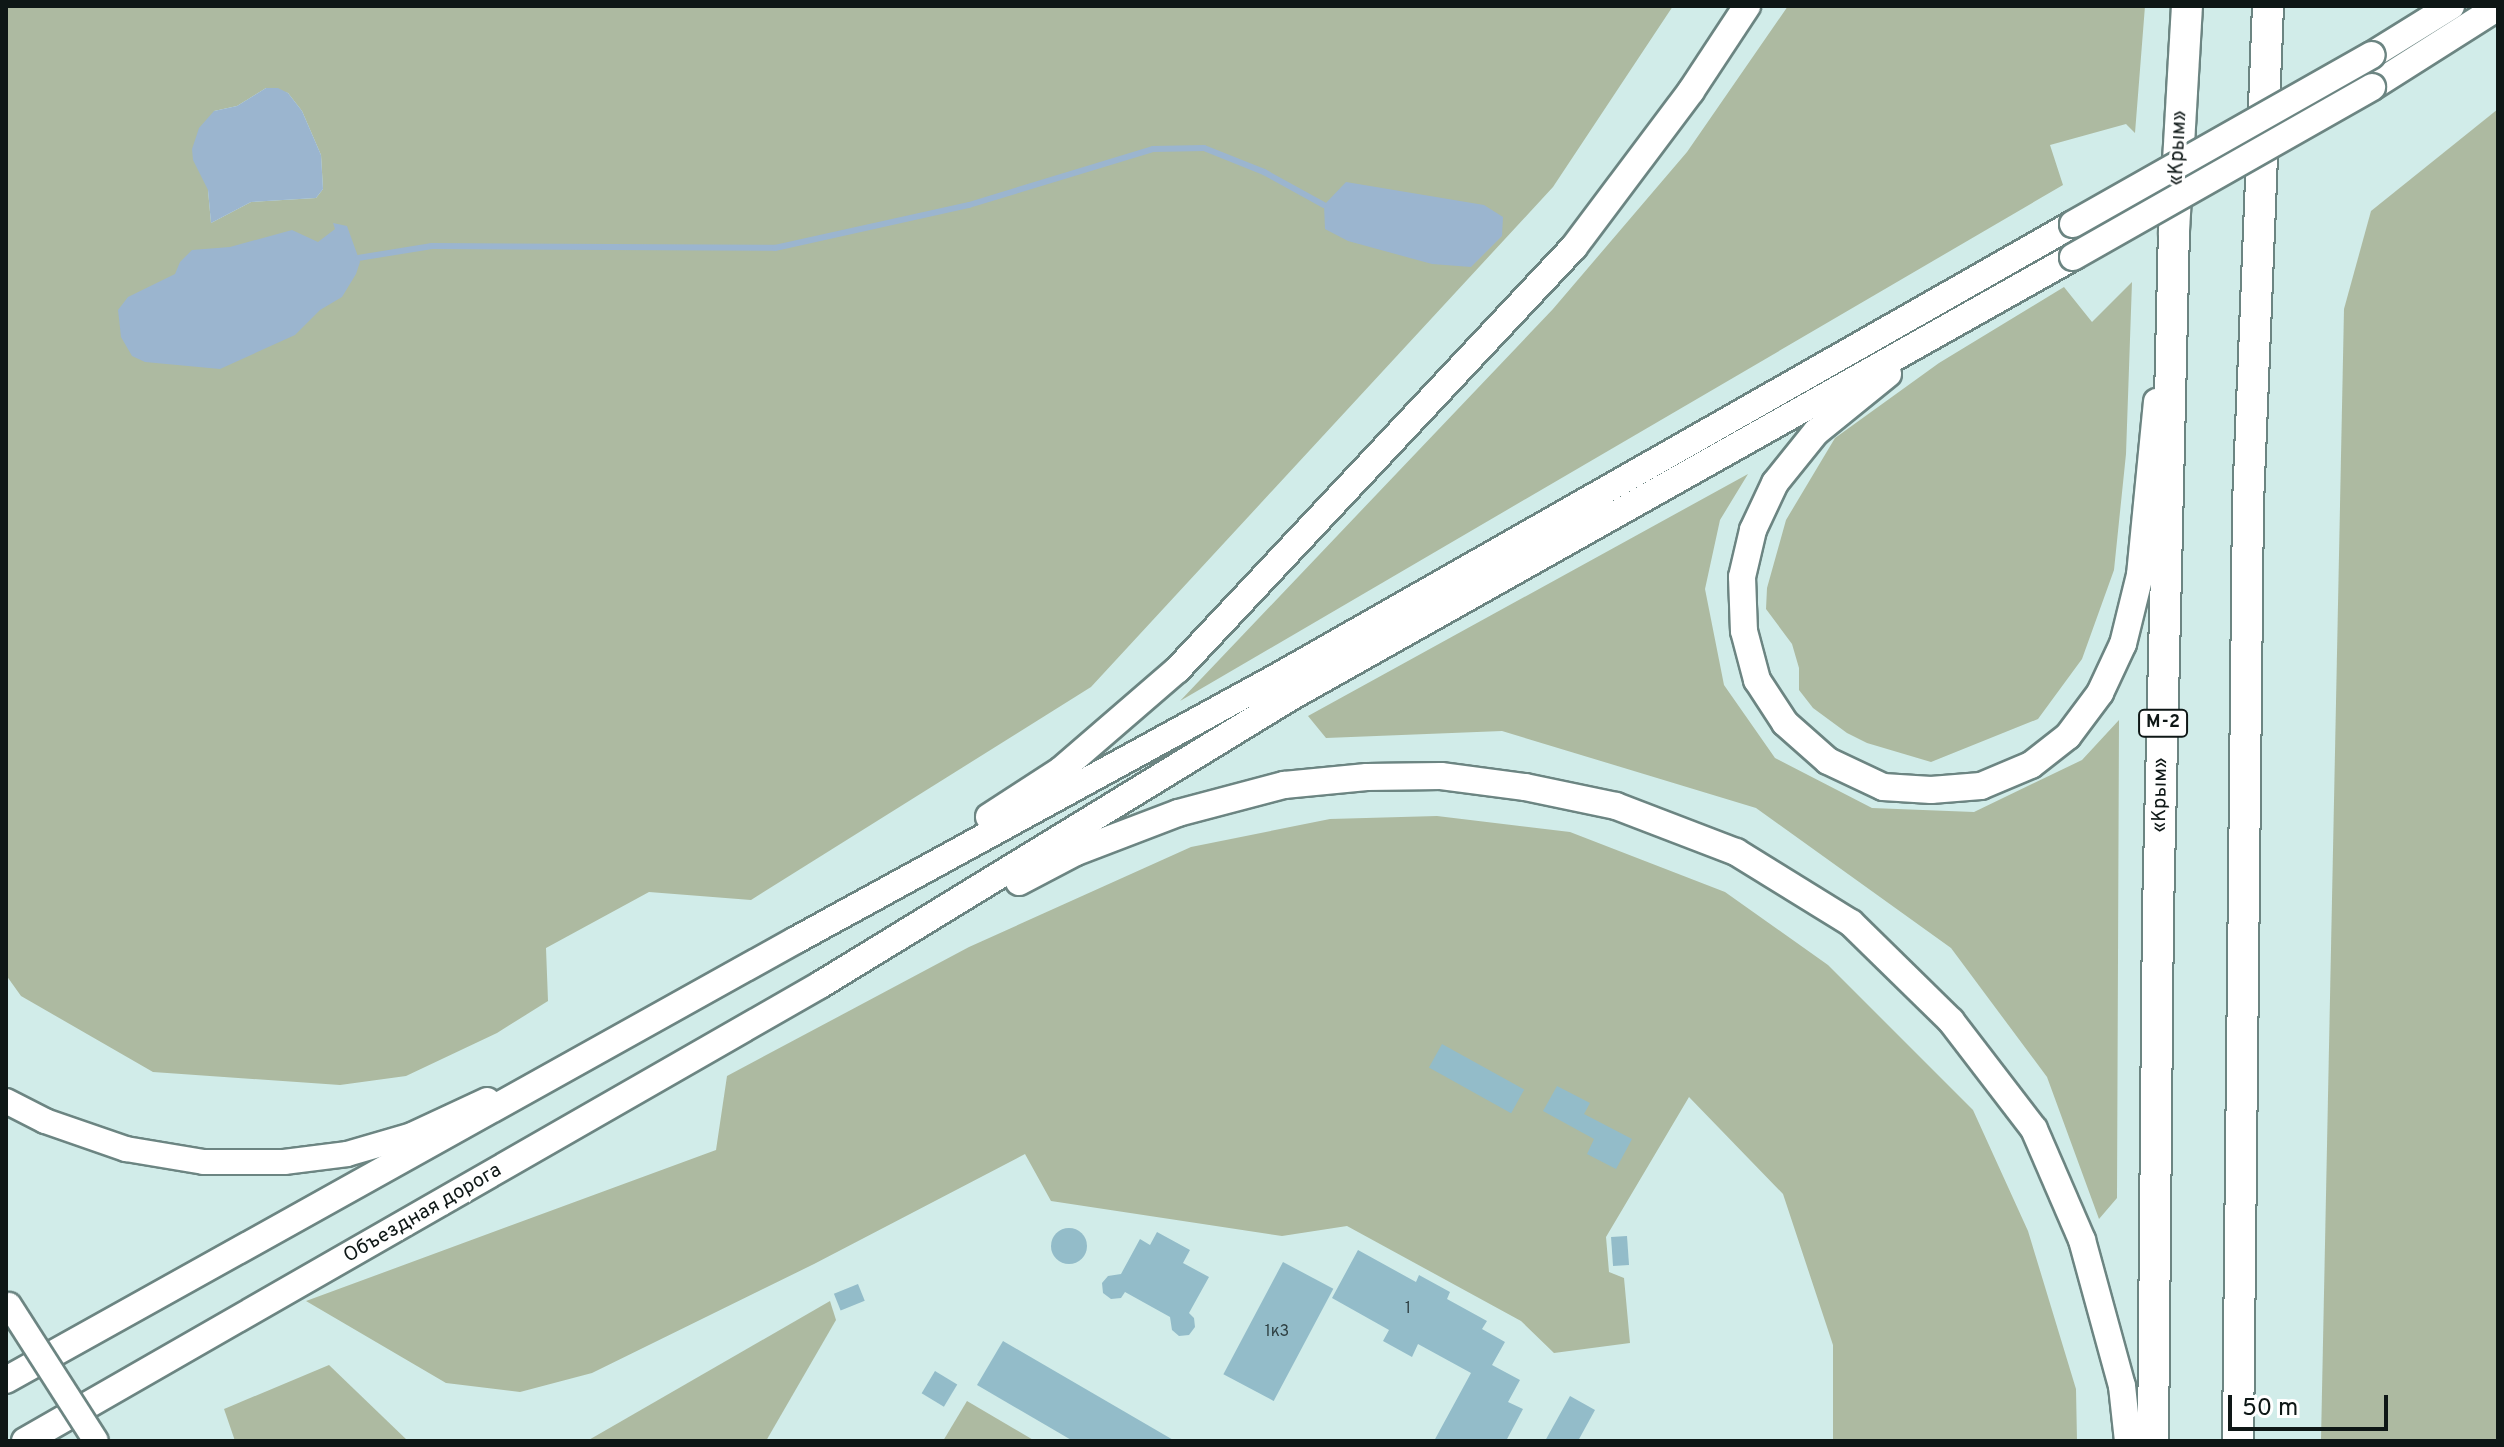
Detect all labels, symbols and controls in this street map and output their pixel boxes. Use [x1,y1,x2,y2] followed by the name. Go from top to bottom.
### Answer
[2165,110,2193,186] street label: «Крым»
[2137,709,2189,737] road number: М-2
[2148,757,2174,833] street label: «Крым»
[340,1159,506,1269] street label: Объездная дорога
[1405,1299,1411,1319] house number: 1
[1265,1322,1289,1342] house number: 1к3
[2232,1379,2392,1429] scale bar
[2242,1394,2298,1424] text: 50 m

